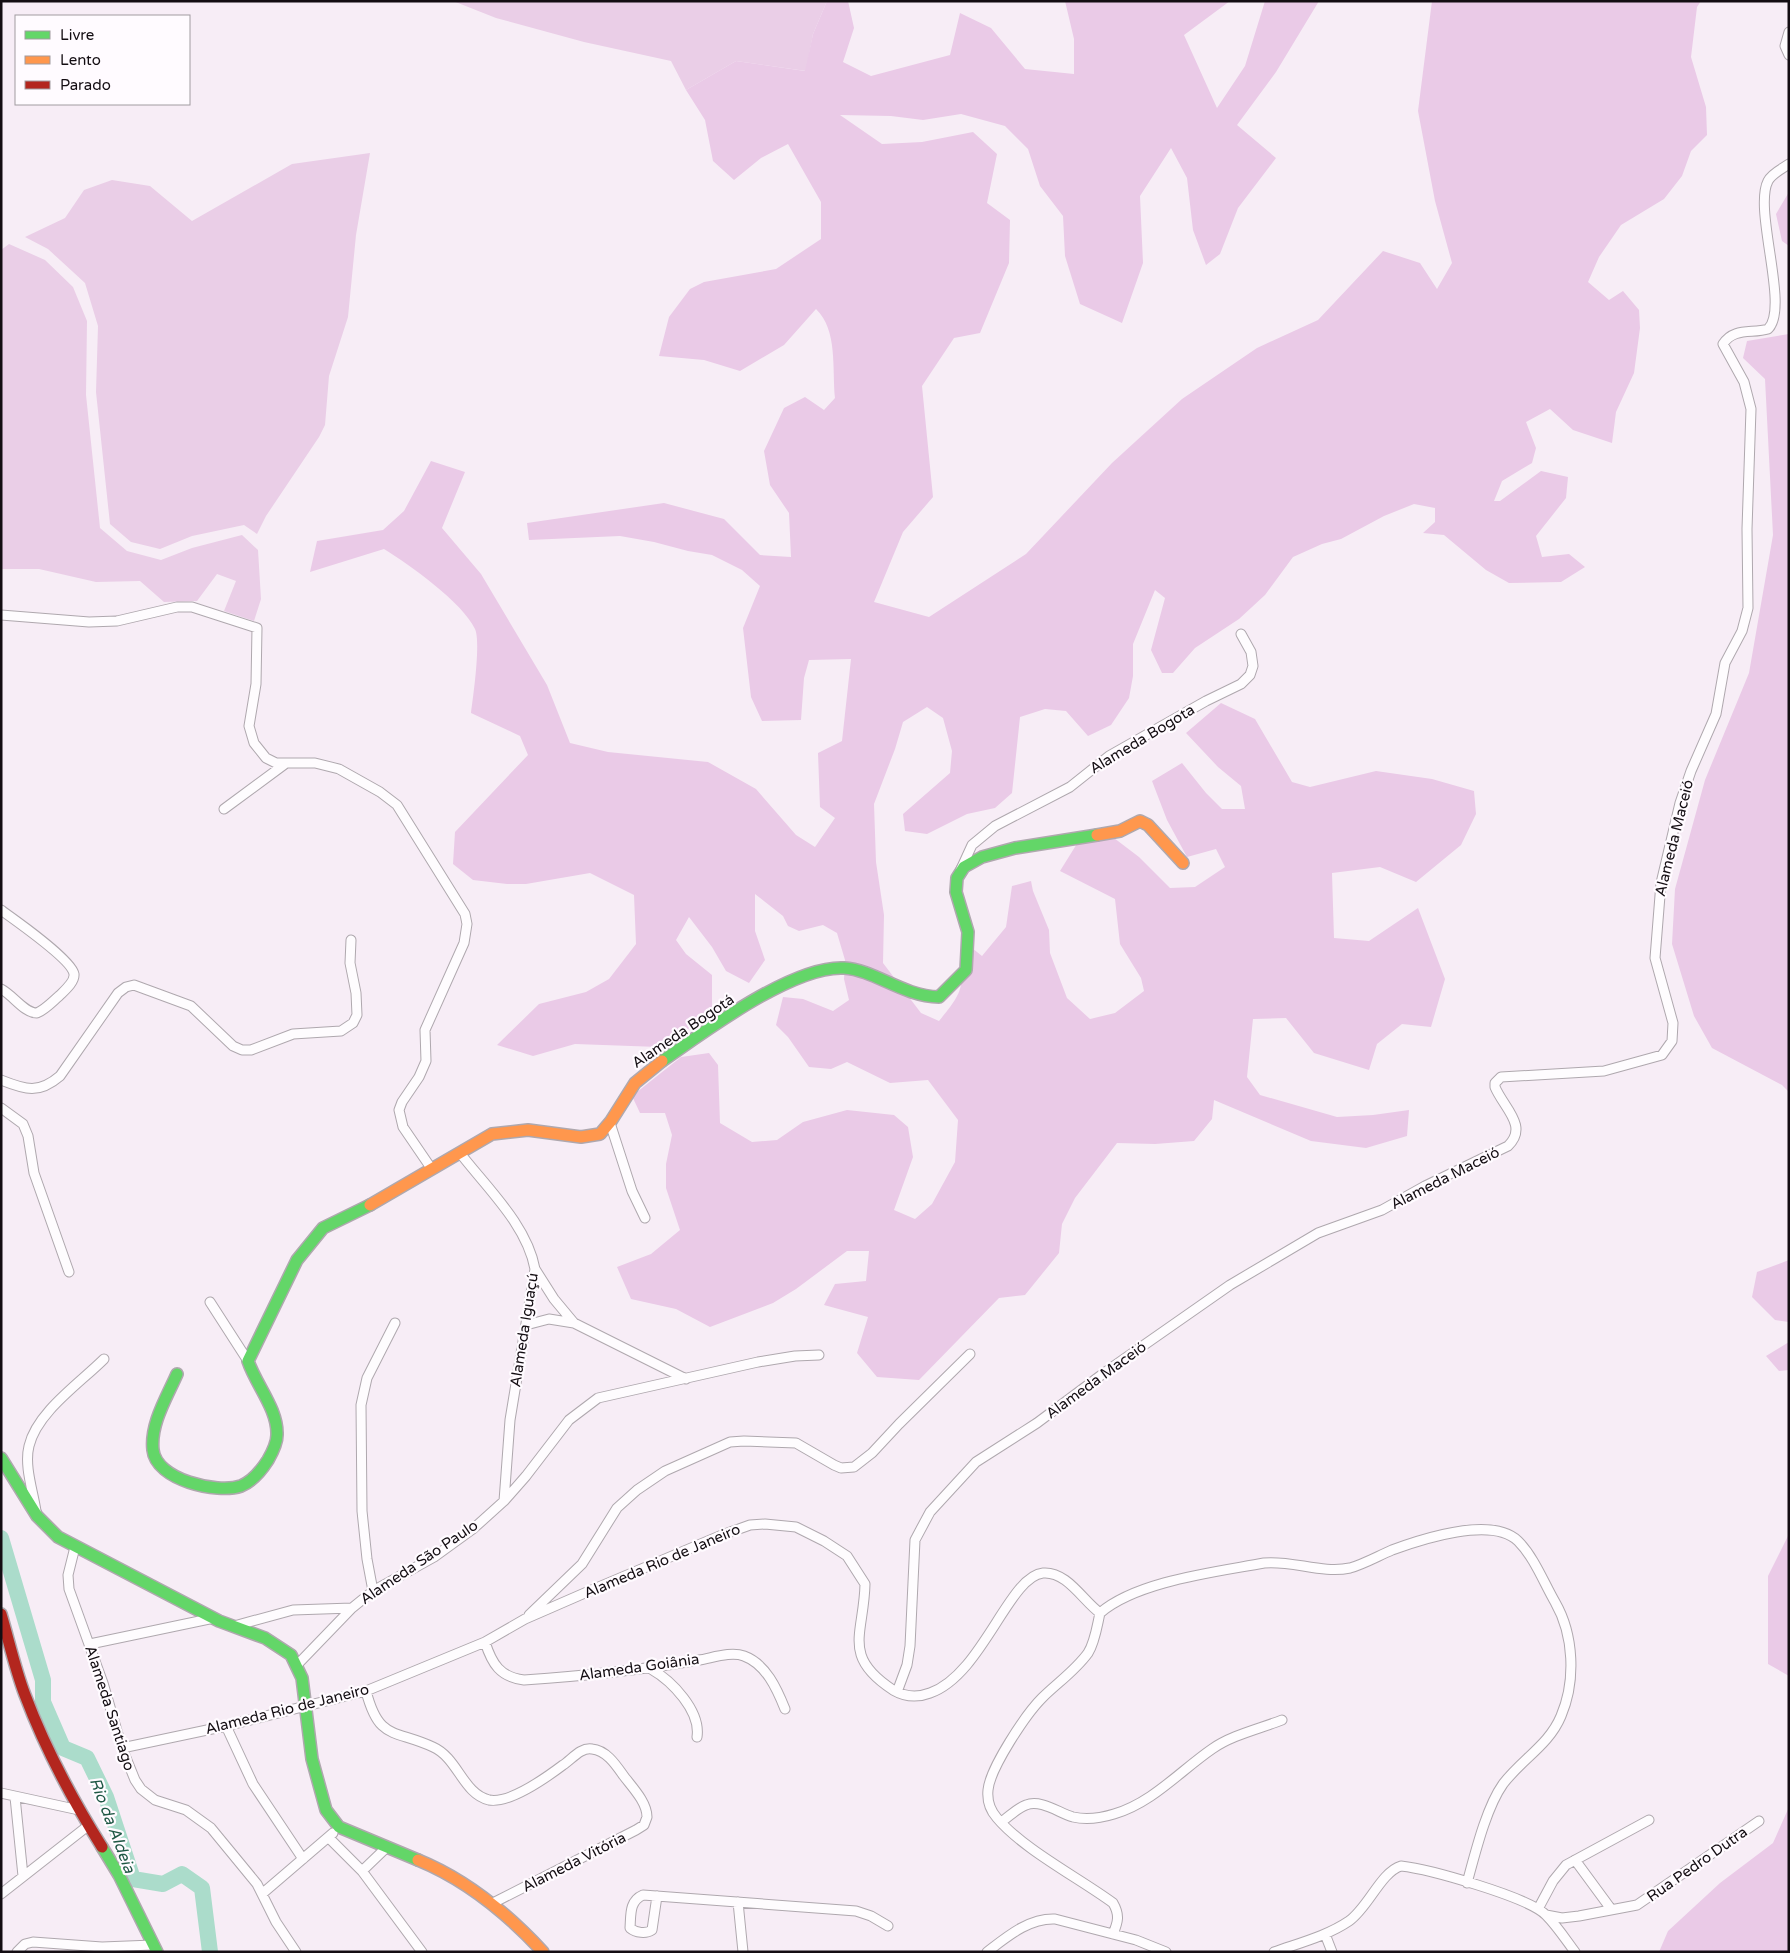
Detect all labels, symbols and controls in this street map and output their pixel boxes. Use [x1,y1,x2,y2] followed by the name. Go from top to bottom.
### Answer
[15,15,190,105] legend
[60,26,94,44] text: Livre
[60,51,101,69] text: Lento
[60,76,111,94] text: Parado
[1086,701,1198,777] street label: Alameda Bogota
[1651,778,1697,898] street label: Alameda Maceió
[628,990,738,1072] street label: Alameda Bogotá
[1388,1143,1502,1213] street label: Alameda Maceió
[506,1272,542,1388] street label: Alameda Iguaçú
[1042,1338,1150,1422] street label: Alameda Maceió
[357,1516,481,1608] street label: Alameda São Paulo
[581,1520,743,1602] street label: Alameda Rio de Janeiro
[81,1643,139,1773] street label: Alameda Santiago
[578,1650,700,1684] street label: Alameda Goiânia
[203,1680,371,1738] street label: Alameda Rio de Janeiro
[85,1775,140,1877] water label: Rio da Aldeia
[1643,1823,1751,1905] street label: Rua Pedro Dutra
[519,1828,629,1896] street label: Alameda Vitória

